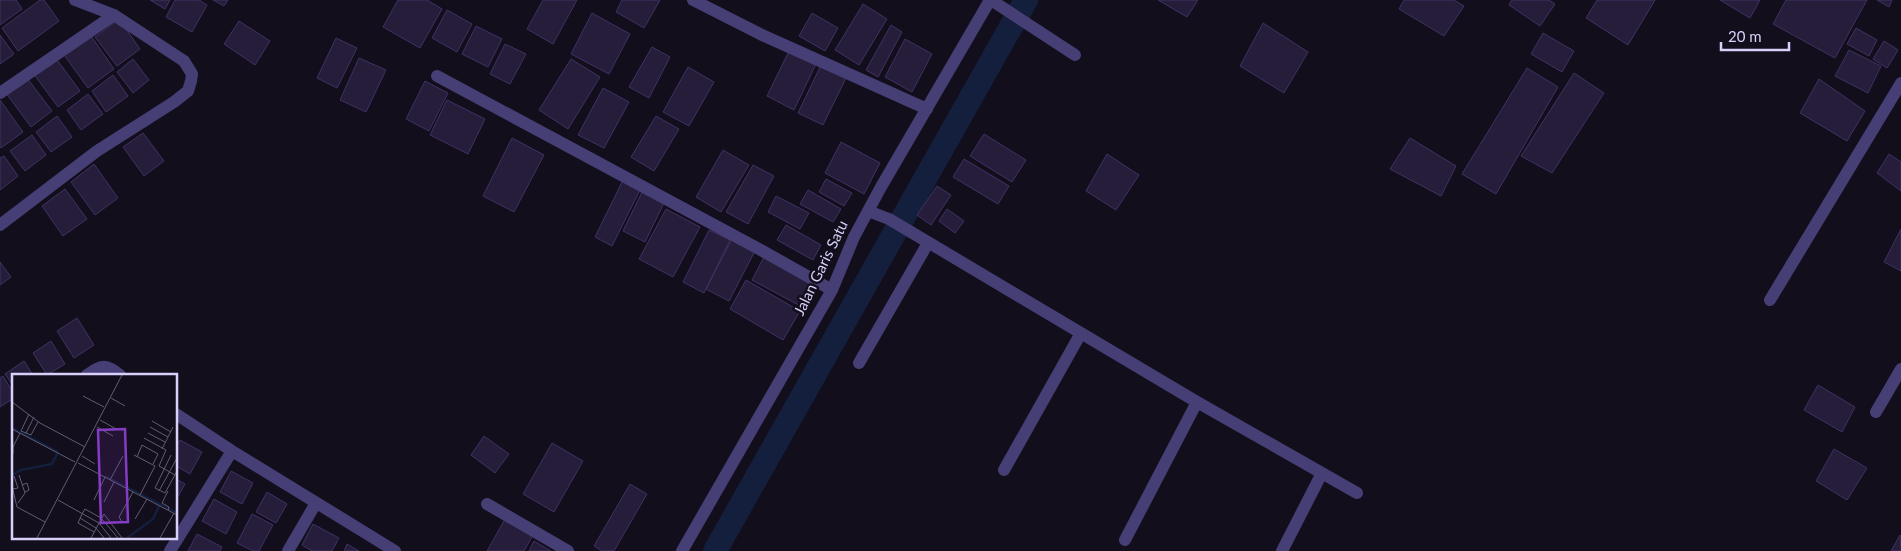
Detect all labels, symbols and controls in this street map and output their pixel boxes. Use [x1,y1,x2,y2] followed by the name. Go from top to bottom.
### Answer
[1721,20,1788,52] scale bar
[1728,27,1762,45] text: 20 m
[789,217,851,318] street label: Jalan Garis Satu
[12,374,178,538] inset map

